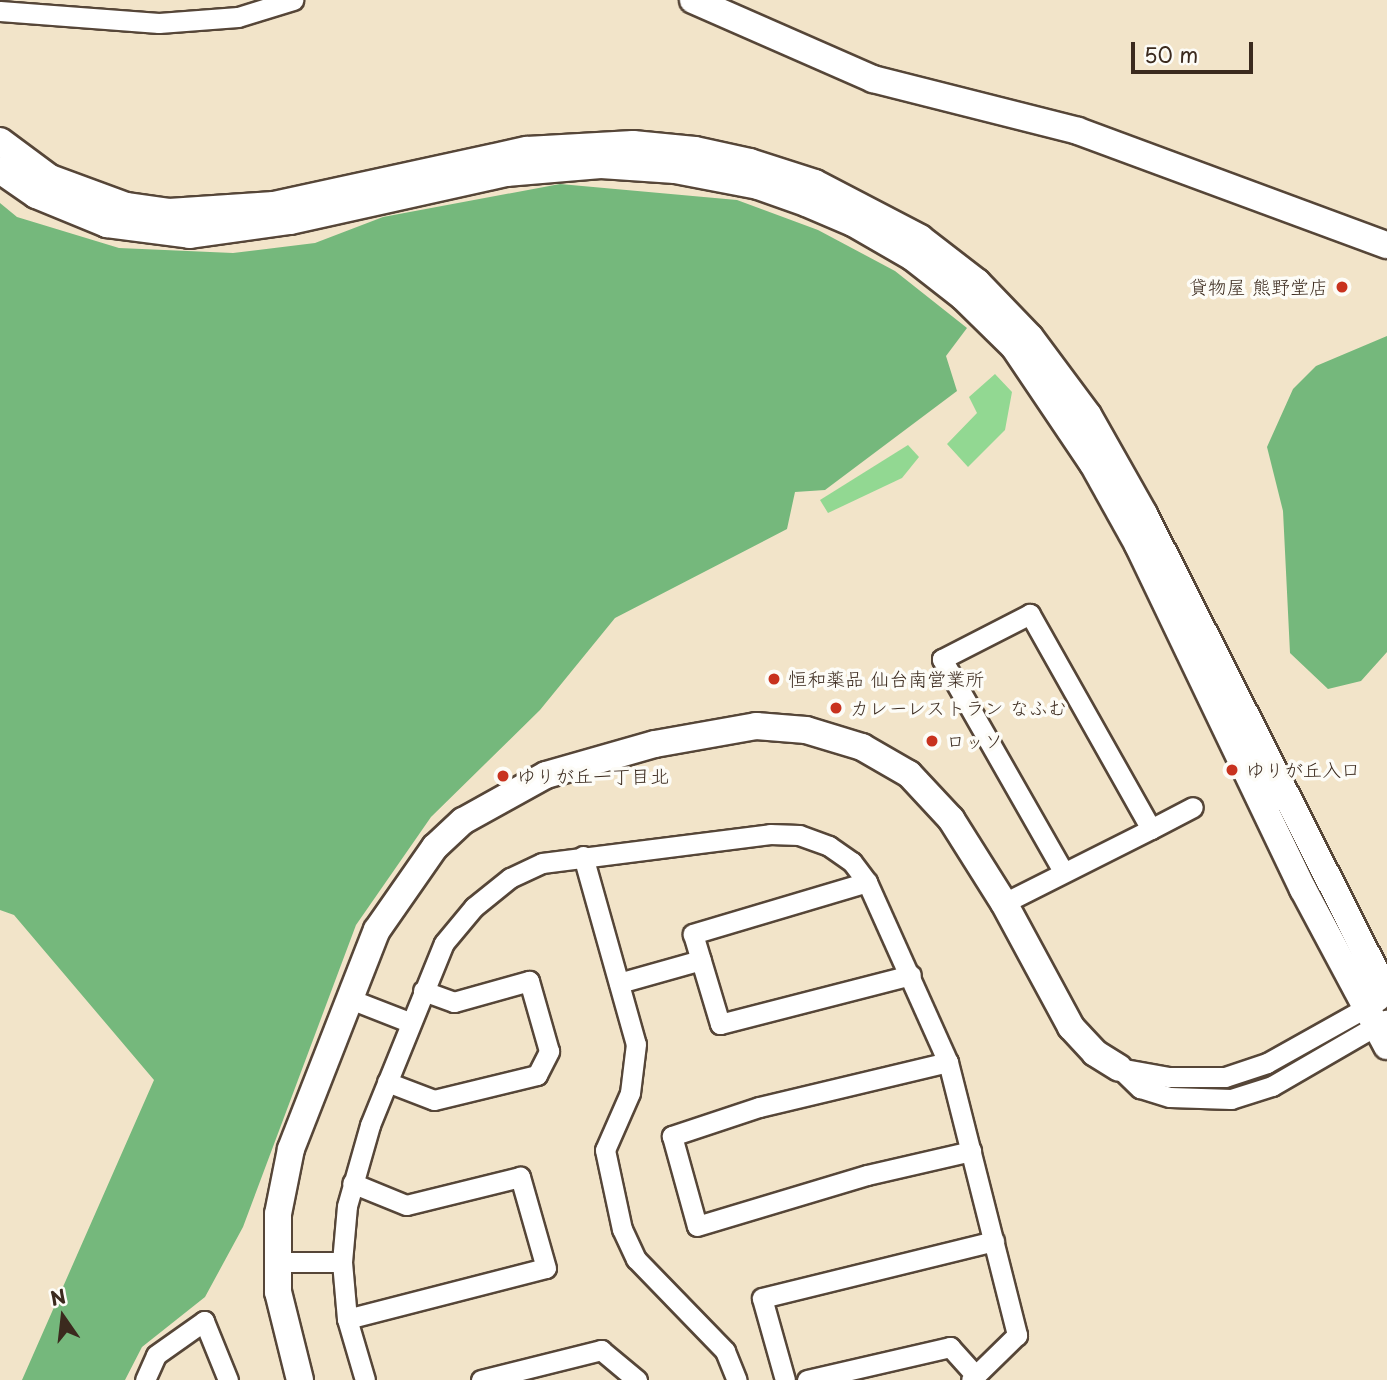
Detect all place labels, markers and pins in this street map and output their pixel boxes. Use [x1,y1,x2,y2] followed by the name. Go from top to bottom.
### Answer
[1189,276,1328,298] place label: 貸物屋 熊野堂店
[1334,279,1350,295] marker: 貸物屋 熊野堂店
[788,668,984,690] place label: 恒和薬品 仙台南営業所
[766,671,782,687] marker: 恒和薬品 仙台南営業所
[850,697,1066,719] place label: カレーレストラン なふむ
[828,700,844,716] marker: カレーレストラン なふむ
[946,730,1003,752] place label: ロッソ
[924,733,940,749] marker: ロッソ
[1246,759,1360,781] place label: ゆりが丘入口
[1224,762,1240,778] marker: ゆりが丘入口
[517,765,669,787] place label: ゆりが丘一丁目北
[495,768,511,784] marker: ゆりが丘一丁目北

